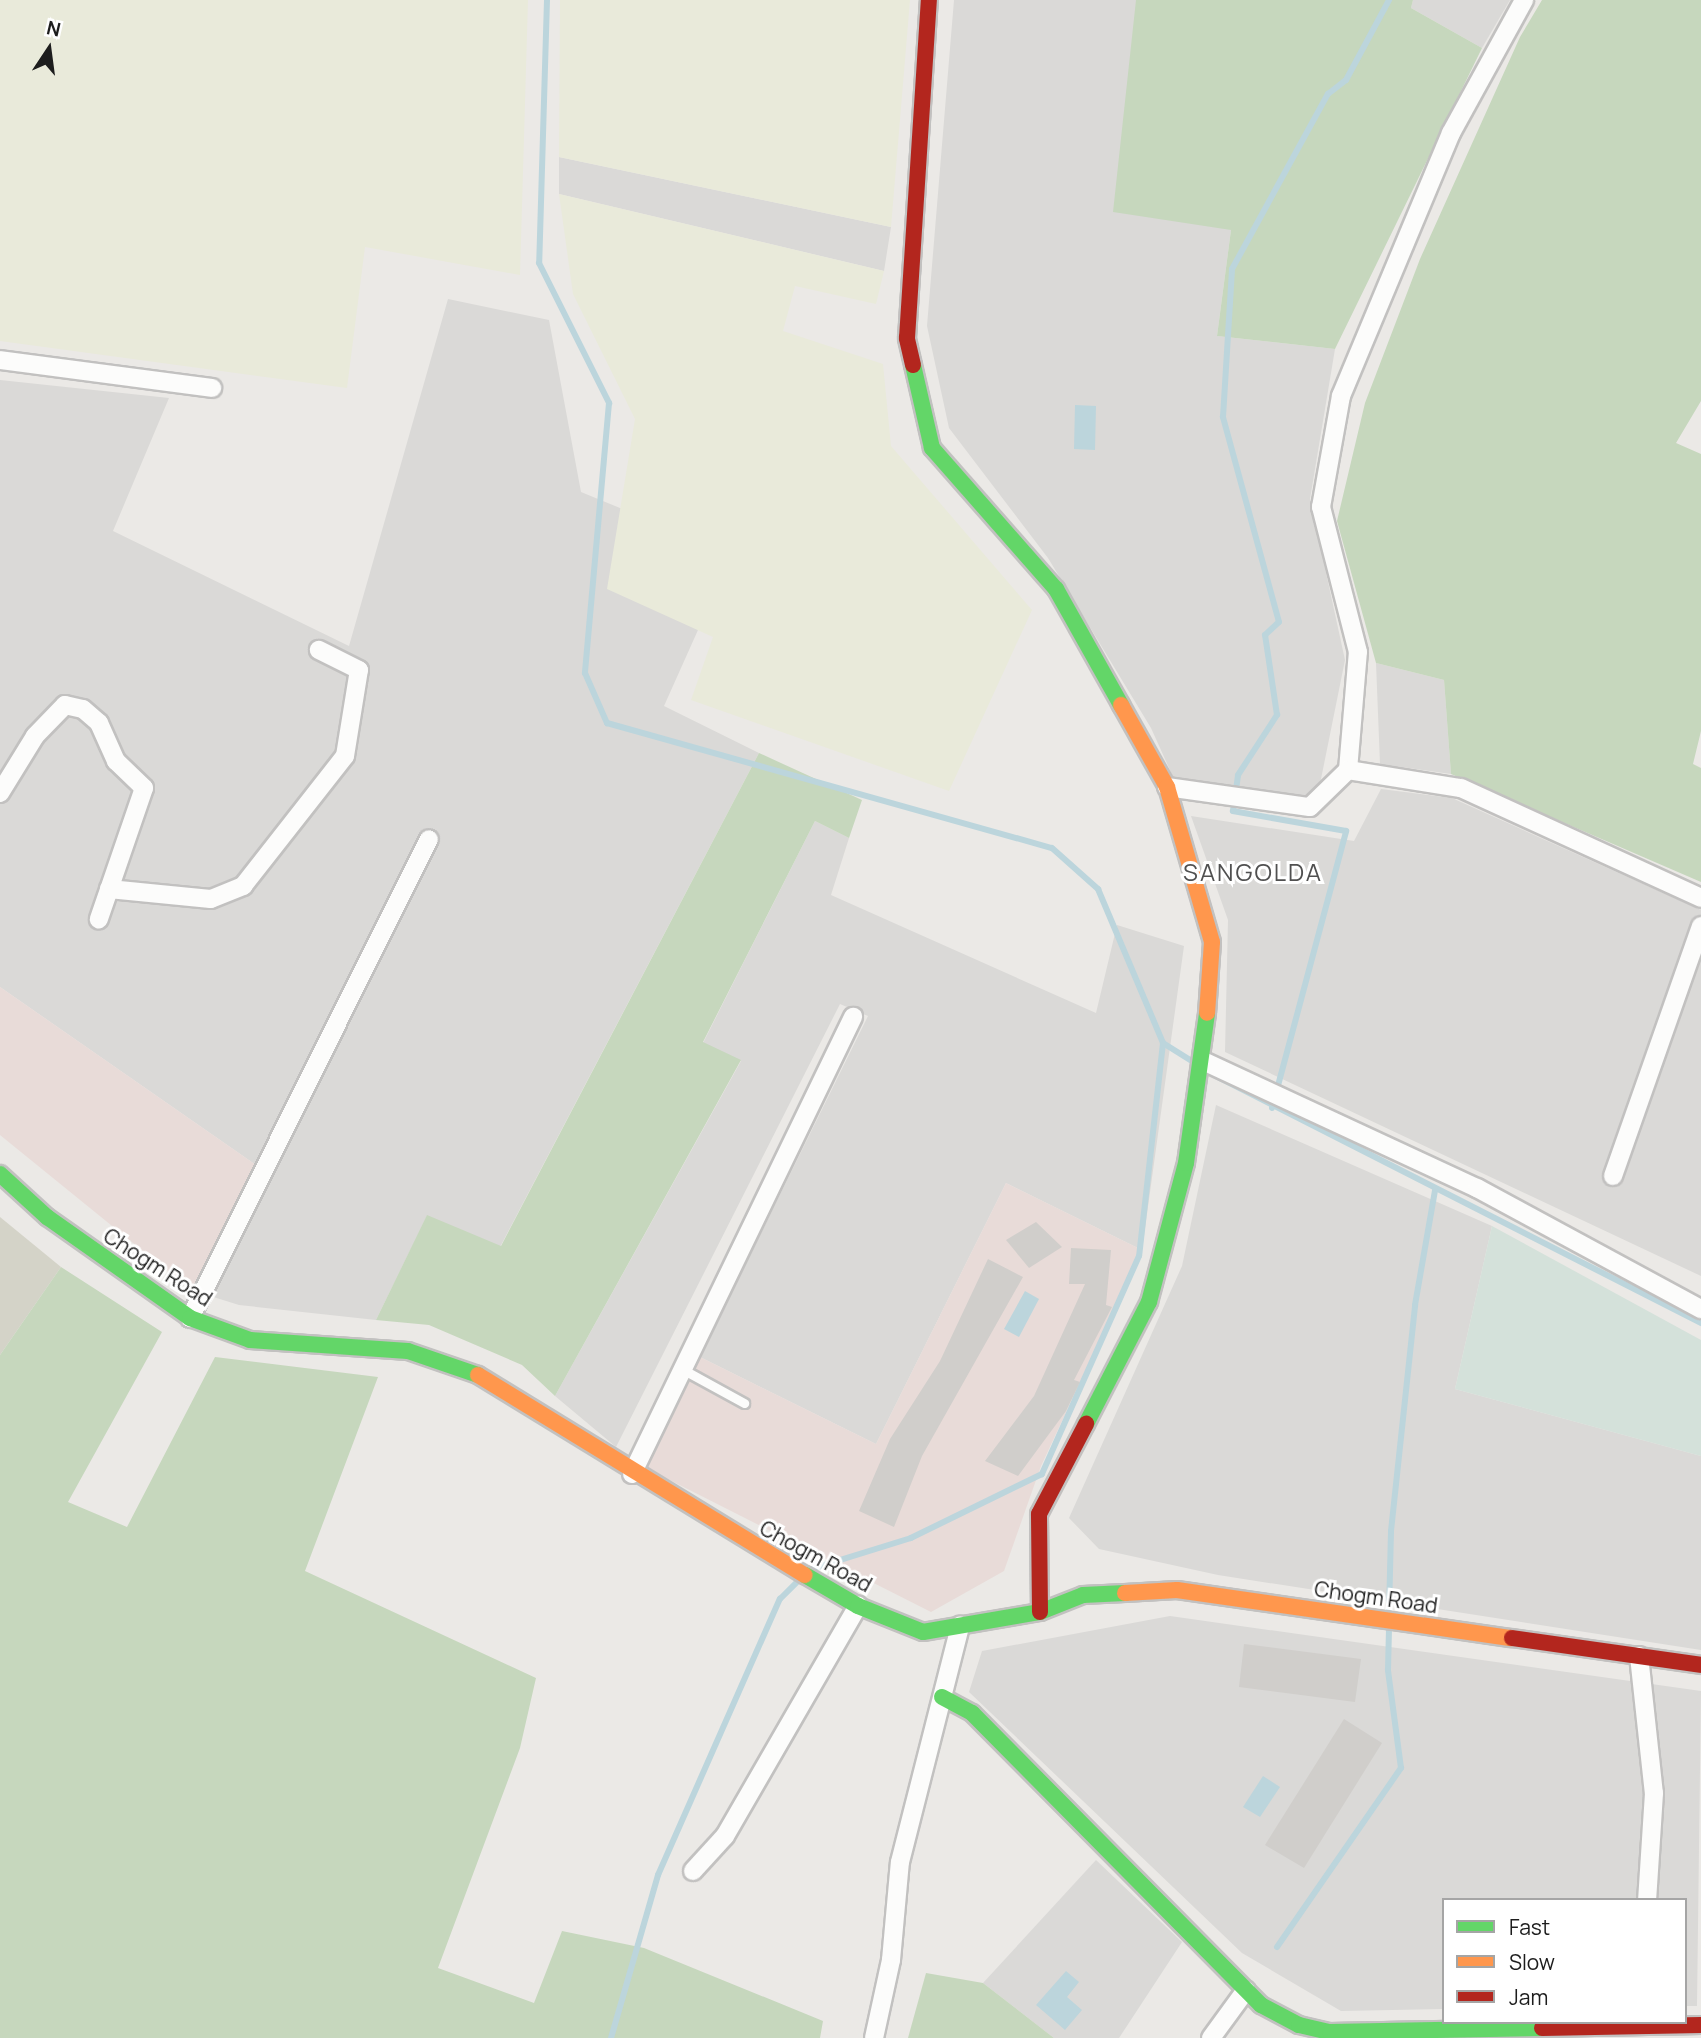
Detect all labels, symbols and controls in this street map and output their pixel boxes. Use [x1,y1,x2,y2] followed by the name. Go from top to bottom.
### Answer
[14,14,84,84] north arrow
[44,14,63,43] text: N
[1184,858,1322,886] district label: SANGOLDA
[99,1223,217,1311] street label: Chogm Road
[756,1515,876,1597] street label: Chogm Road
[1313,1576,1439,1618] street label: Chogm Road
[1442,1898,1687,2024] legend
[1509,1913,1550,1941] text: Fast
[1509,1948,1555,1976] text: Slow
[1509,1983,1548,2011] text: Jam

